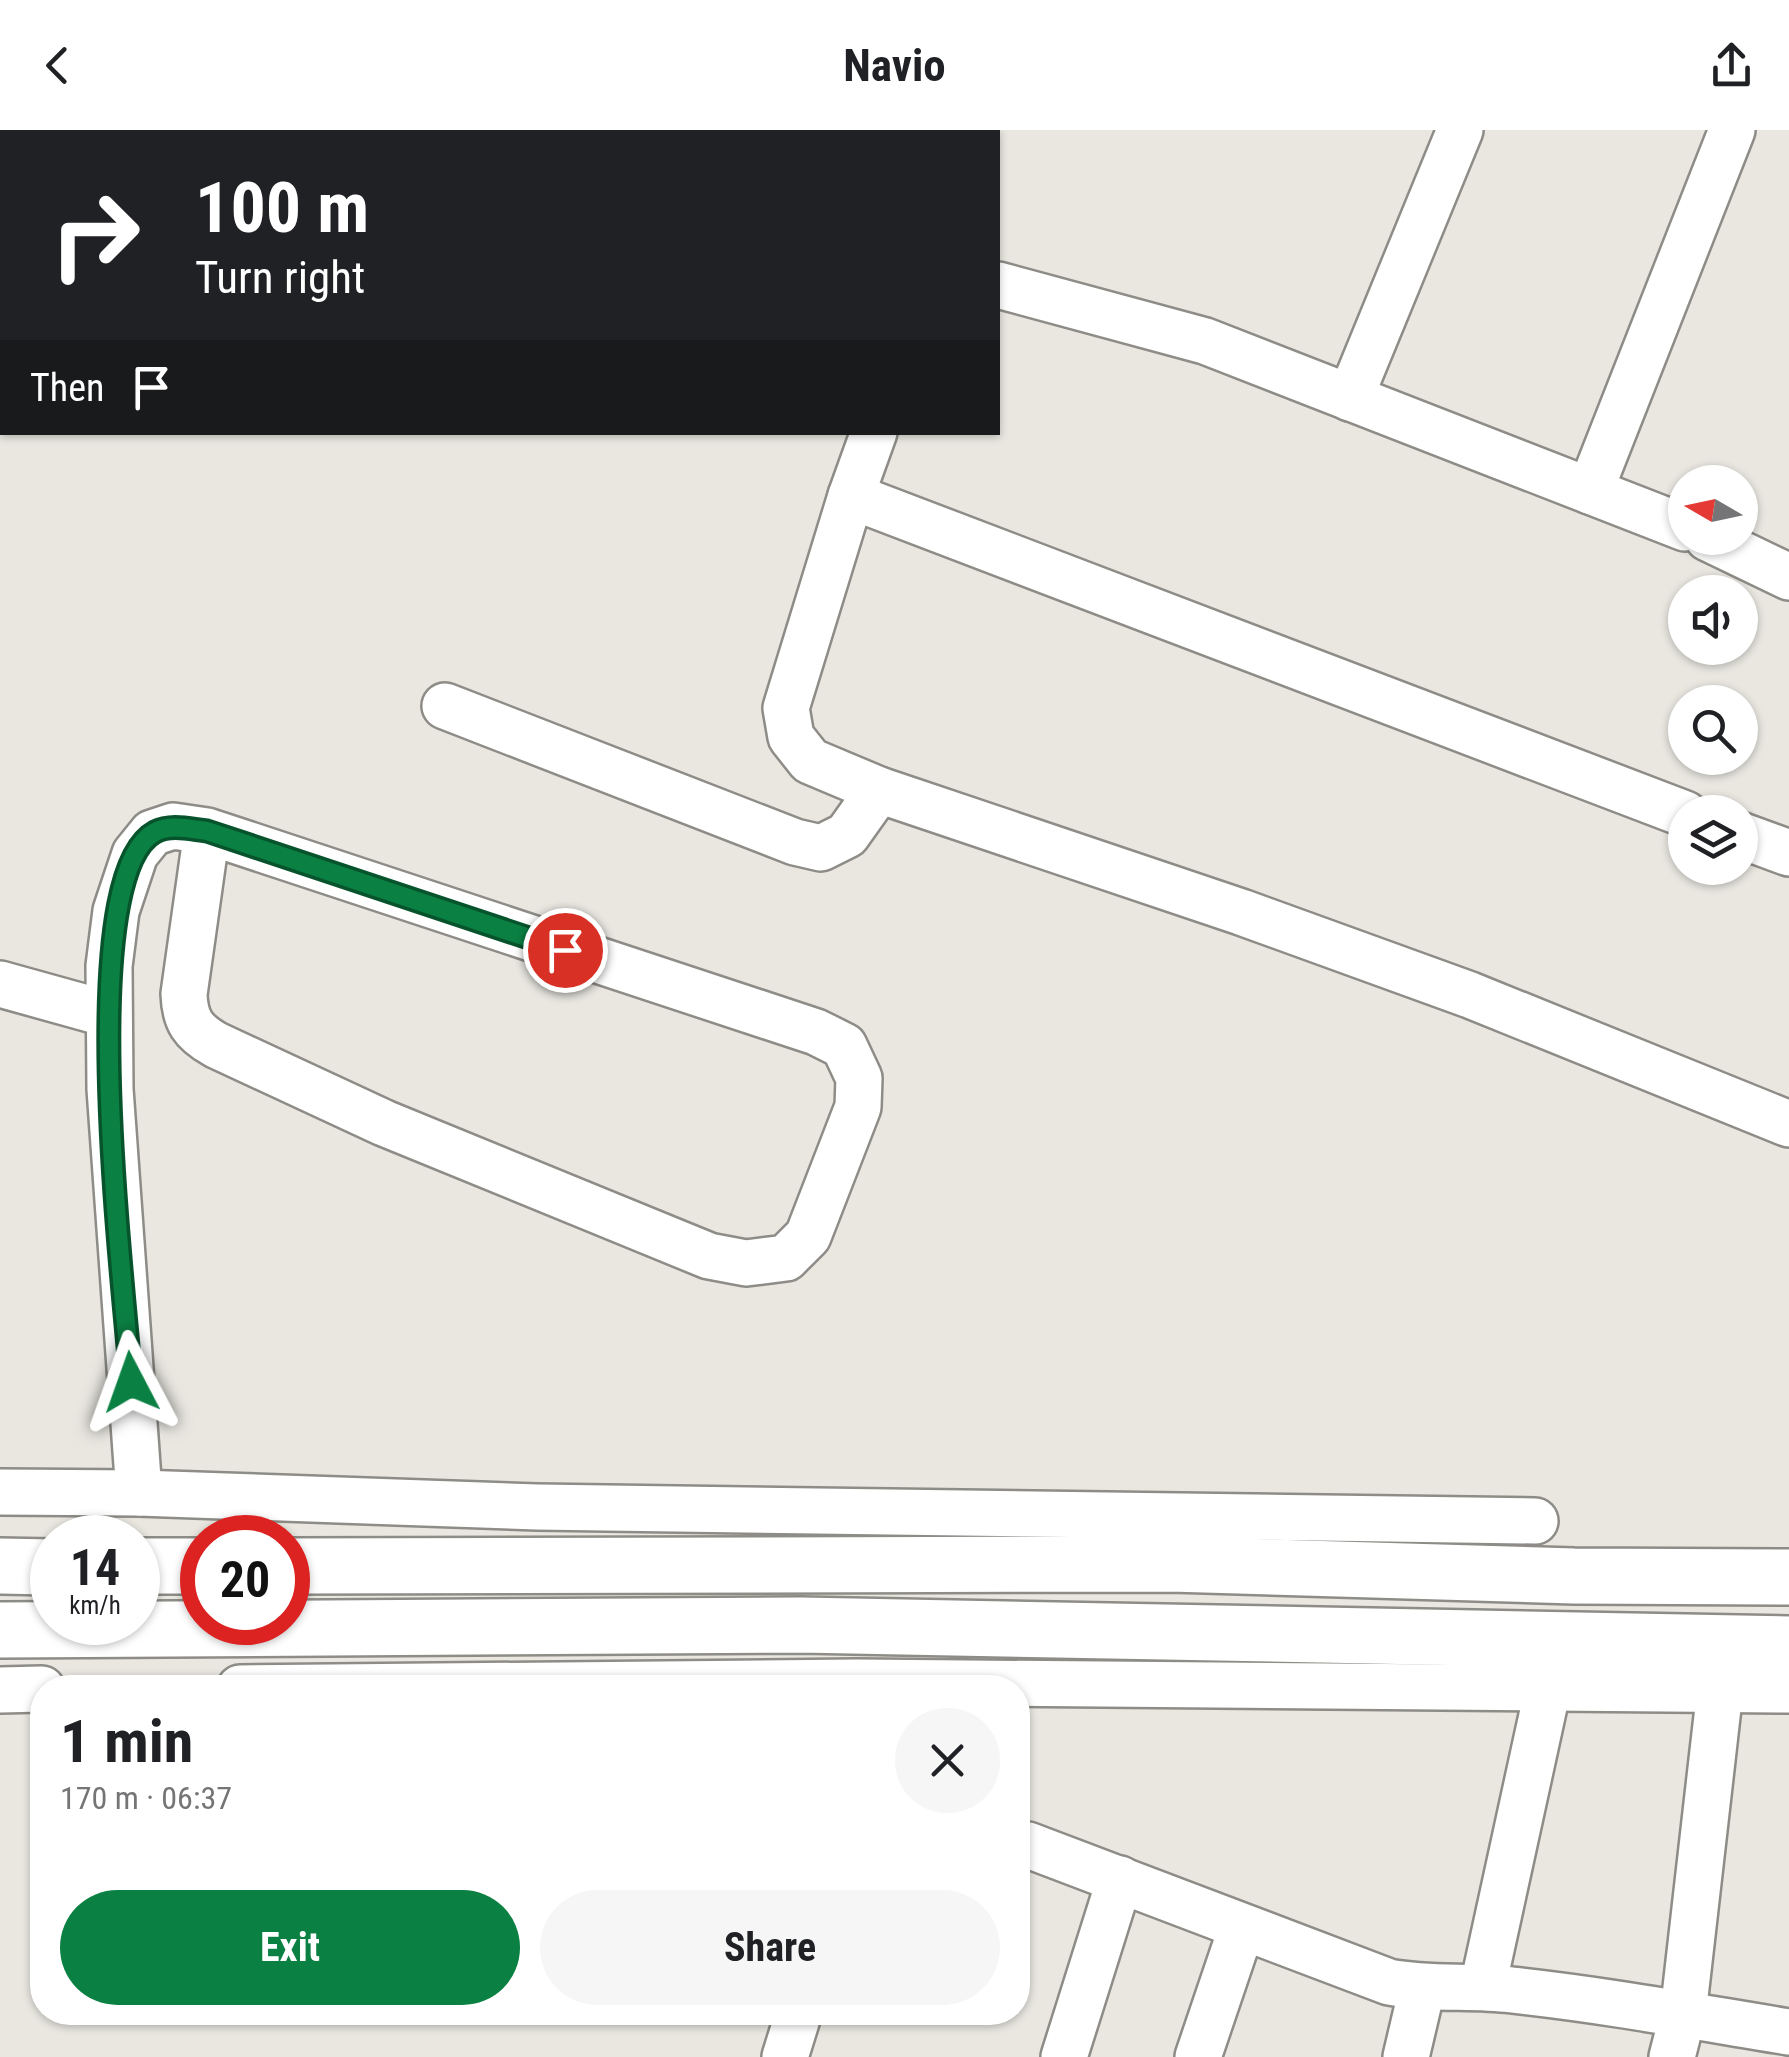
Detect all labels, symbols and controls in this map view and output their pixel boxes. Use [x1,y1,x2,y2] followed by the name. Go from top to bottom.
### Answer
[30,38,85,93] icon: back
[1704,38,1759,93] icon: share
[843,39,946,92] text: Navio
[195,167,369,249] text: 100 m
[30,170,160,300] icon: right
[195,251,365,304] text: Turn right
[124,360,179,415] icon: arrive
[30,366,104,410] text: Then
[1668,465,1758,555] north arrow
[1668,465,1758,885] map controls
[1668,575,1758,665] button: sound
[1668,685,1758,775] button: search
[1668,795,1758,885] button: layers
[523,908,608,993] pin
[538,923,593,978] icon: arrive
[79,1330,183,1434] position arrow
[180,1515,310,1645] speed limit sign: 20
[70,1539,120,1597] text: 14
[69,1591,121,1620] text: km/h
[60,1706,193,1777] text: 1 min
[895,1708,1000,1813] button: close
[60,1779,232,1817] text: 170 m · 06:37
[60,1890,520,2005] button: Exit
[540,1890,1000,2005] button: Share

